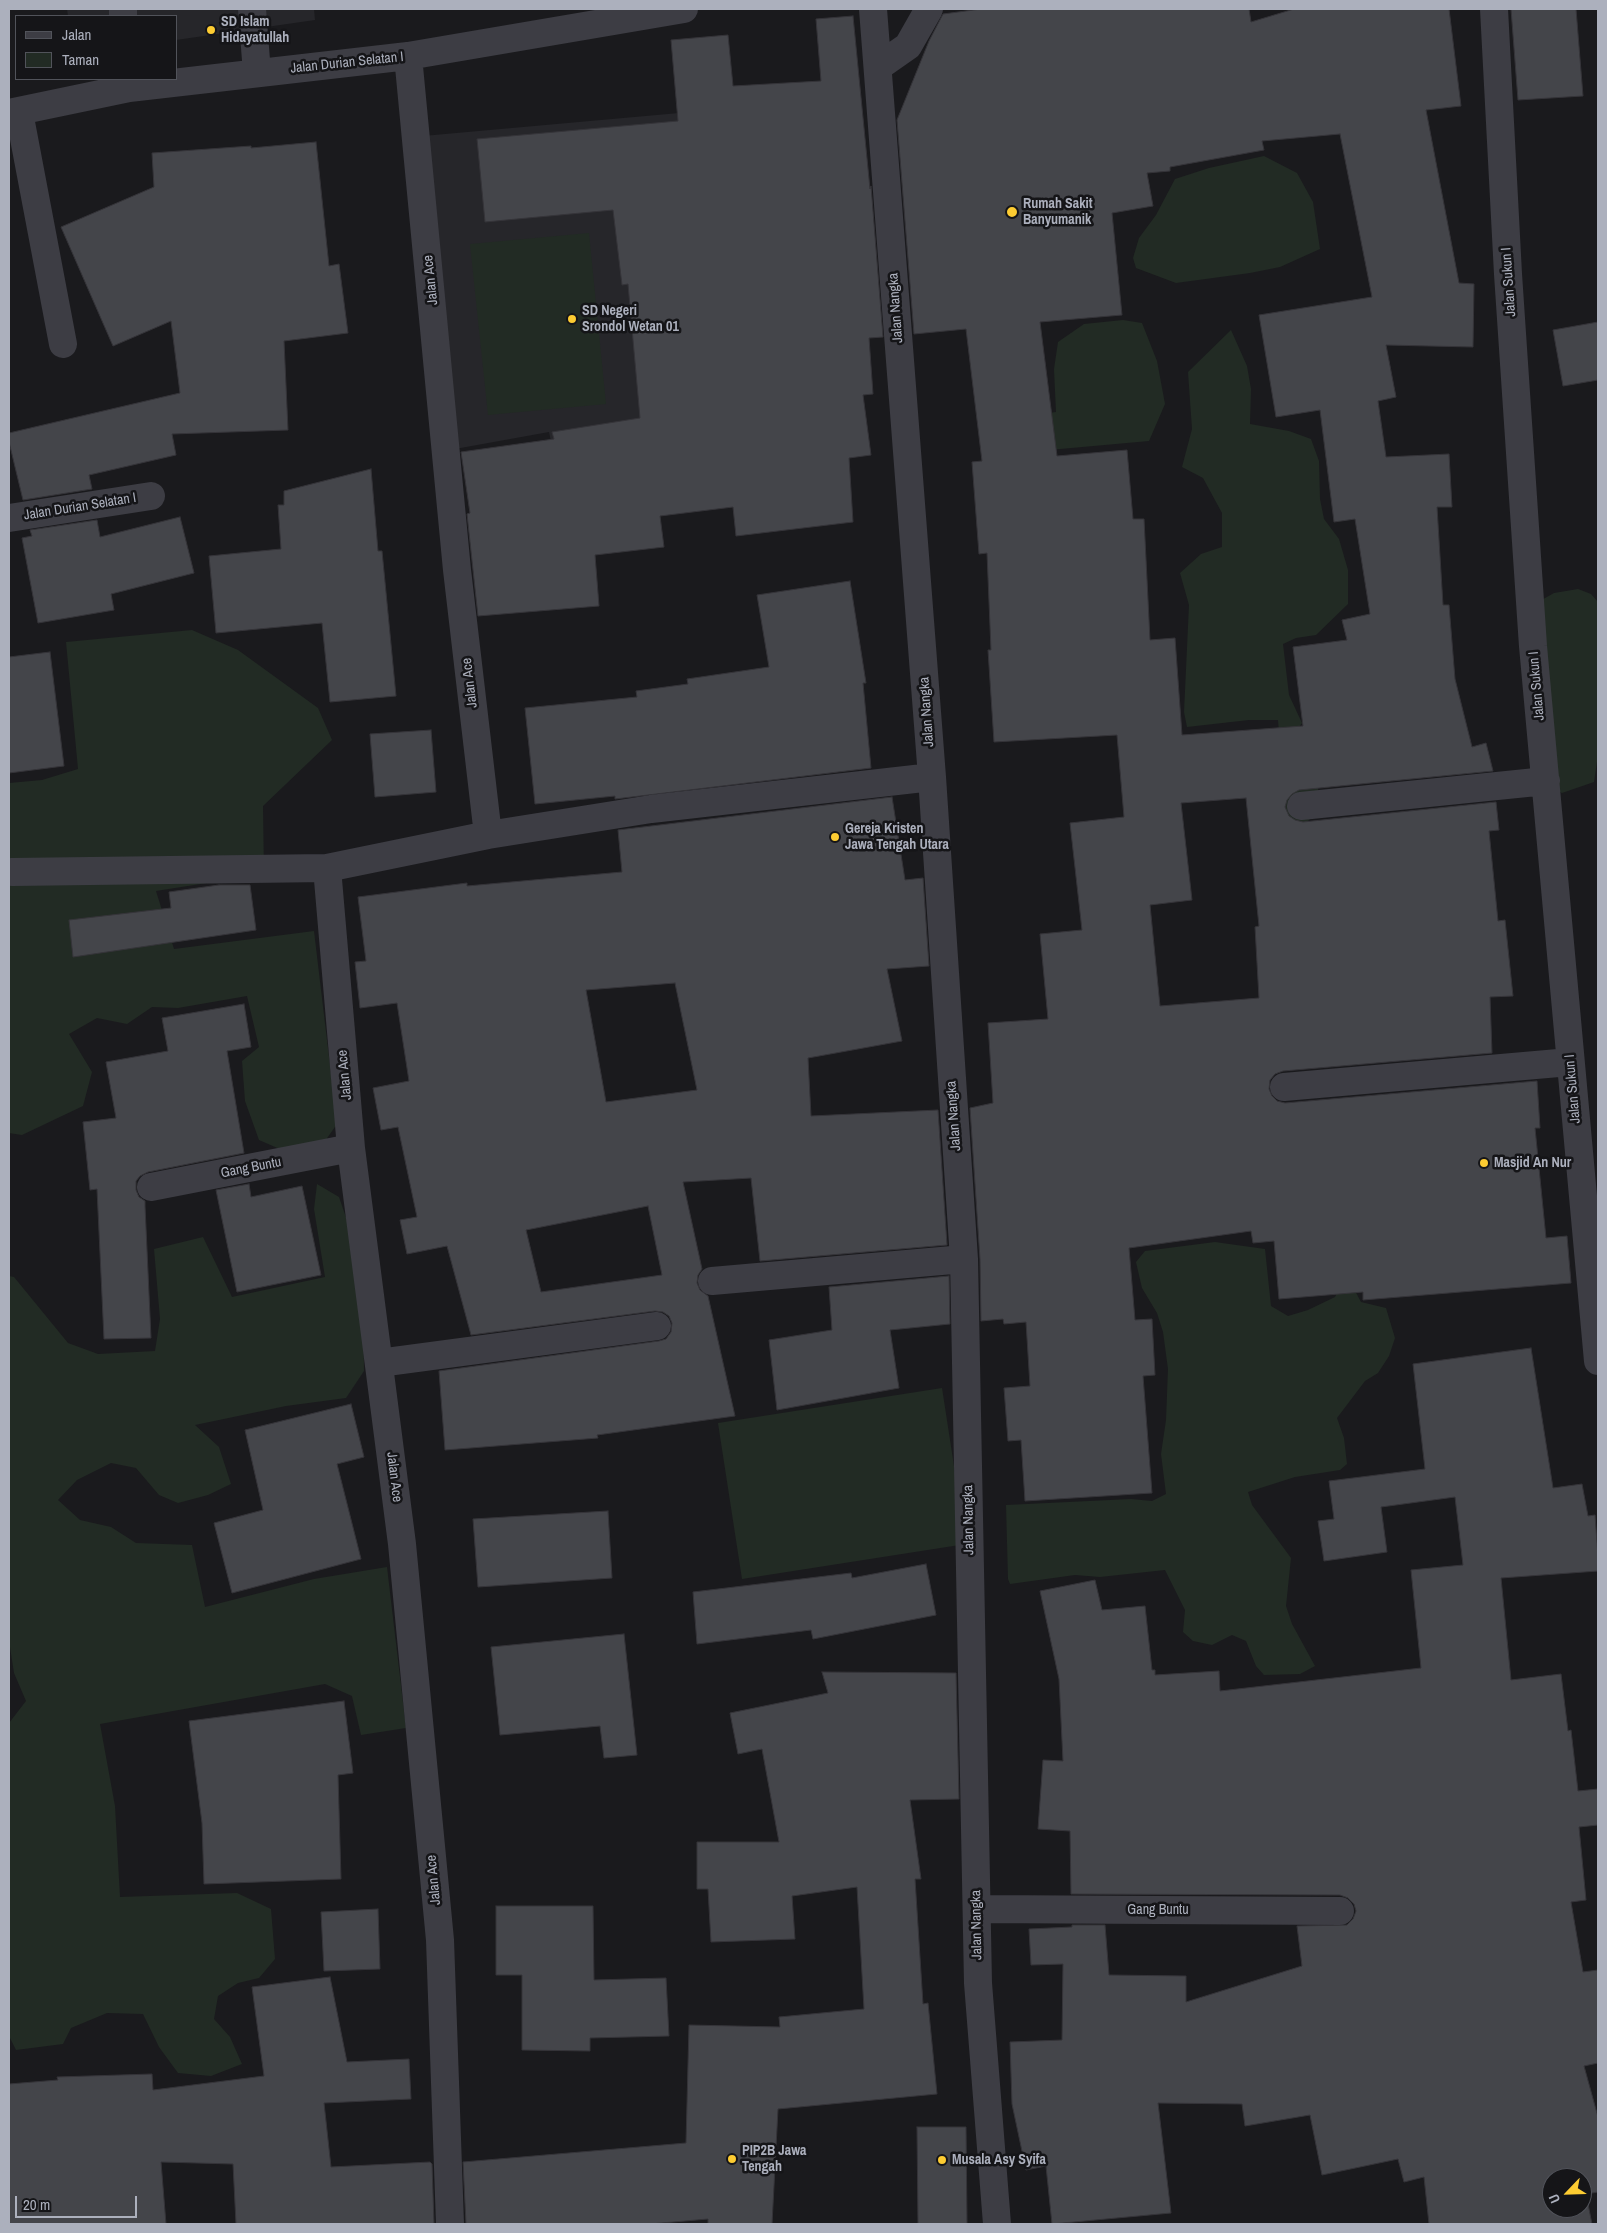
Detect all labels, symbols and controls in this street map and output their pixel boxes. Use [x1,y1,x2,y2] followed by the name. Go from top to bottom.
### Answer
[221,14,289,46] place label: SD Islam Hidayatullah
[15,15,178,80] legend
[62,24,91,45] text: Jalan
[205,24,217,36] marker: SD Islam Hidayatullah
[62,49,99,70] text: Taman
[290,49,404,77] street label: Jalan Durian Selatan I
[1023,196,1093,228] place label: Rumah Sakit Banyumanik
[1005,205,1019,219] marker: Rumah Sakit Banyumanik
[1498,247,1520,317] street label: Jalan Sukun I
[420,254,442,306] street label: Jalan Ace
[885,272,907,344] street label: Jalan Nangka
[582,303,679,336] place label: SD Negeri Srondol Wetan 01
[566,313,578,325] marker: SD Negeri Srondol Wetan 01
[23,490,137,524] street label: Jalan Durian Selatan I
[1526,651,1548,721] street label: Jalan Sukun I
[459,657,481,709] street label: Jalan Ace
[916,676,938,748] street label: Jalan Nangka
[845,821,949,854] place label: Gereja Kristen Jawa Tengah Utara
[829,831,841,843] marker: Gereja Kristen Jawa Tengah Utara
[334,1049,356,1101] street label: Jalan Ace
[1562,1054,1584,1124] street label: Jalan Sukun I
[943,1080,965,1152] street label: Jalan Nangka
[219,1154,283,1182] street label: Gang Buntu
[1494,1155,1571,1171] place label: Masjid An Nur
[1478,1157,1490,1169] marker: Masjid An Nur
[383,1451,405,1503] street label: Jalan Ace
[960,1485,978,1555] street label: Jalan Nangka
[423,1854,445,1906] street label: Jalan Ace
[968,1890,986,1960] street label: Jalan Nangka
[1127,1902,1189,1918] street label: Gang Buntu
[742,2143,806,2176] place label: PIP2B Jawa Tengah
[952,2152,1046,2168] place label: Musala Asy Syifa
[726,2153,738,2165] marker: PIP2B Jawa Tengah
[936,2154,948,2166] marker: Musala Asy Syifa
[1542,2168,1592,2218] north arrow
[18,2186,140,2218] scale bar
[1544,2191,1564,2206] text: U
[23,2194,50,2215] text: 20 m

